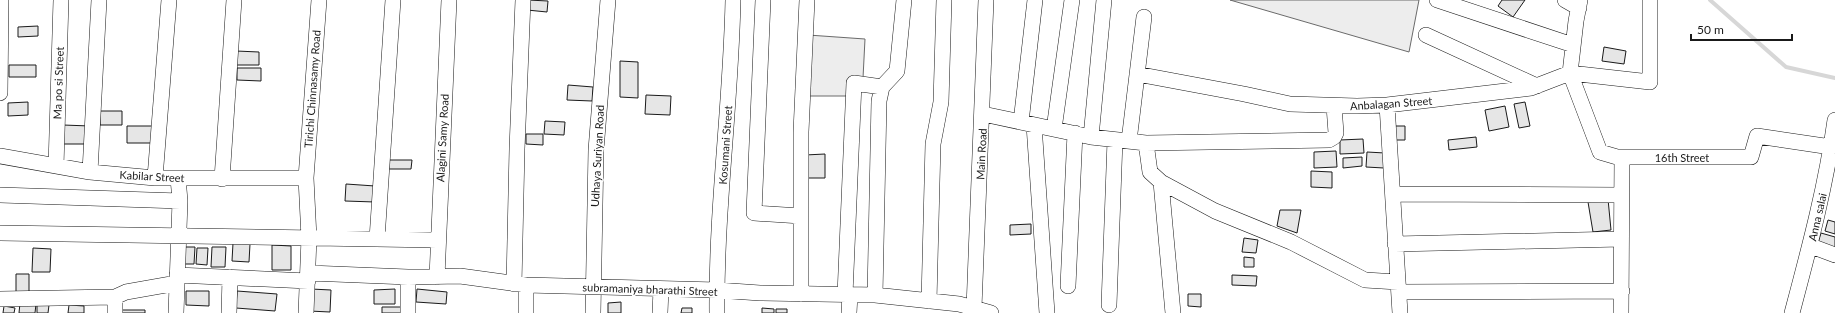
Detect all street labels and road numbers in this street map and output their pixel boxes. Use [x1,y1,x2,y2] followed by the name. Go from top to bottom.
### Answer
[301,30,323,148] street label: Tirichi Chinnasamy Road
[50,46,66,120] street label: Ma po si Street
[433,94,451,182] street label: Alagini Samy Road
[1349,94,1433,112] street label: Anbalagan Street
[588,105,606,207] street label: Udhaya Suriyan Road
[716,105,734,185] street label: Kosumani Street
[973,128,989,180] street label: Main Road
[1655,151,1709,164] street label: 16th Street
[119,168,185,184] street label: Kabilar Street
[1805,191,1829,242] street label: Anna salai
[582,280,718,298] street label: subramaniya bharathi Street

